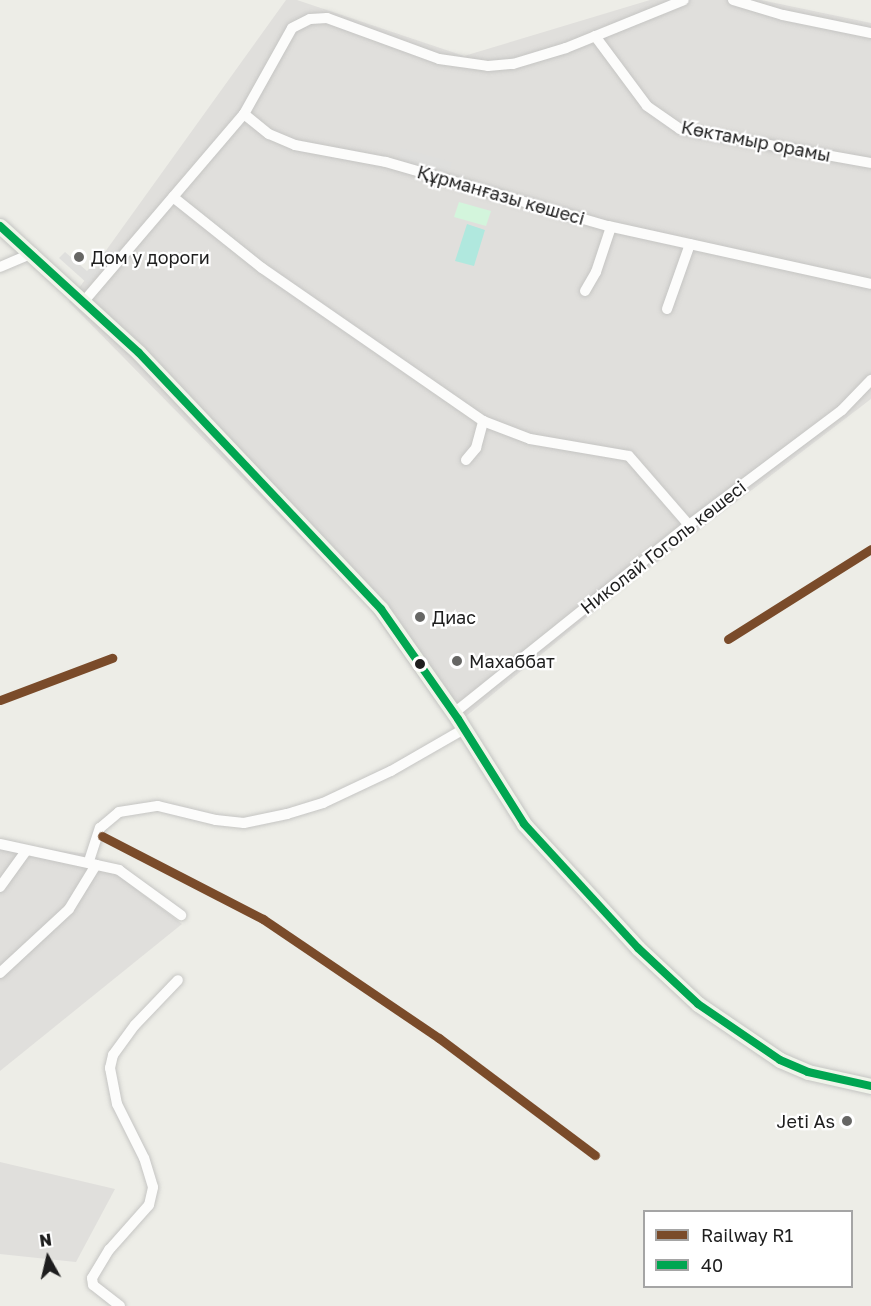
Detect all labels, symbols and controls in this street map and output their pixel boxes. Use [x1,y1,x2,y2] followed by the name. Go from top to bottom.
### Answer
[679,116,833,166] street label: Көктамыр орамы
[415,161,587,229] street label: Құрманғазы көшесі
[91,246,210,268] place label: Дом у дороги
[72,250,86,264] marker: Дом у дороги
[576,476,750,618] street label: Николай Гоголь көшесі
[432,606,476,628] place label: Диас
[413,610,427,624] marker: Диас
[469,650,555,672] place label: Махаббат
[450,654,464,668] marker: Махаббат
[414,658,426,670] unlabelled marker
[777,1110,835,1132] place label: Jeti As
[840,1114,854,1128] marker: Jeti As
[643,1210,853,1288] legend
[701,1224,793,1246] text: Railway R1
[18,1228,78,1288] north arrow
[38,1229,53,1251] text: N
[701,1254,723,1276] text: 40

